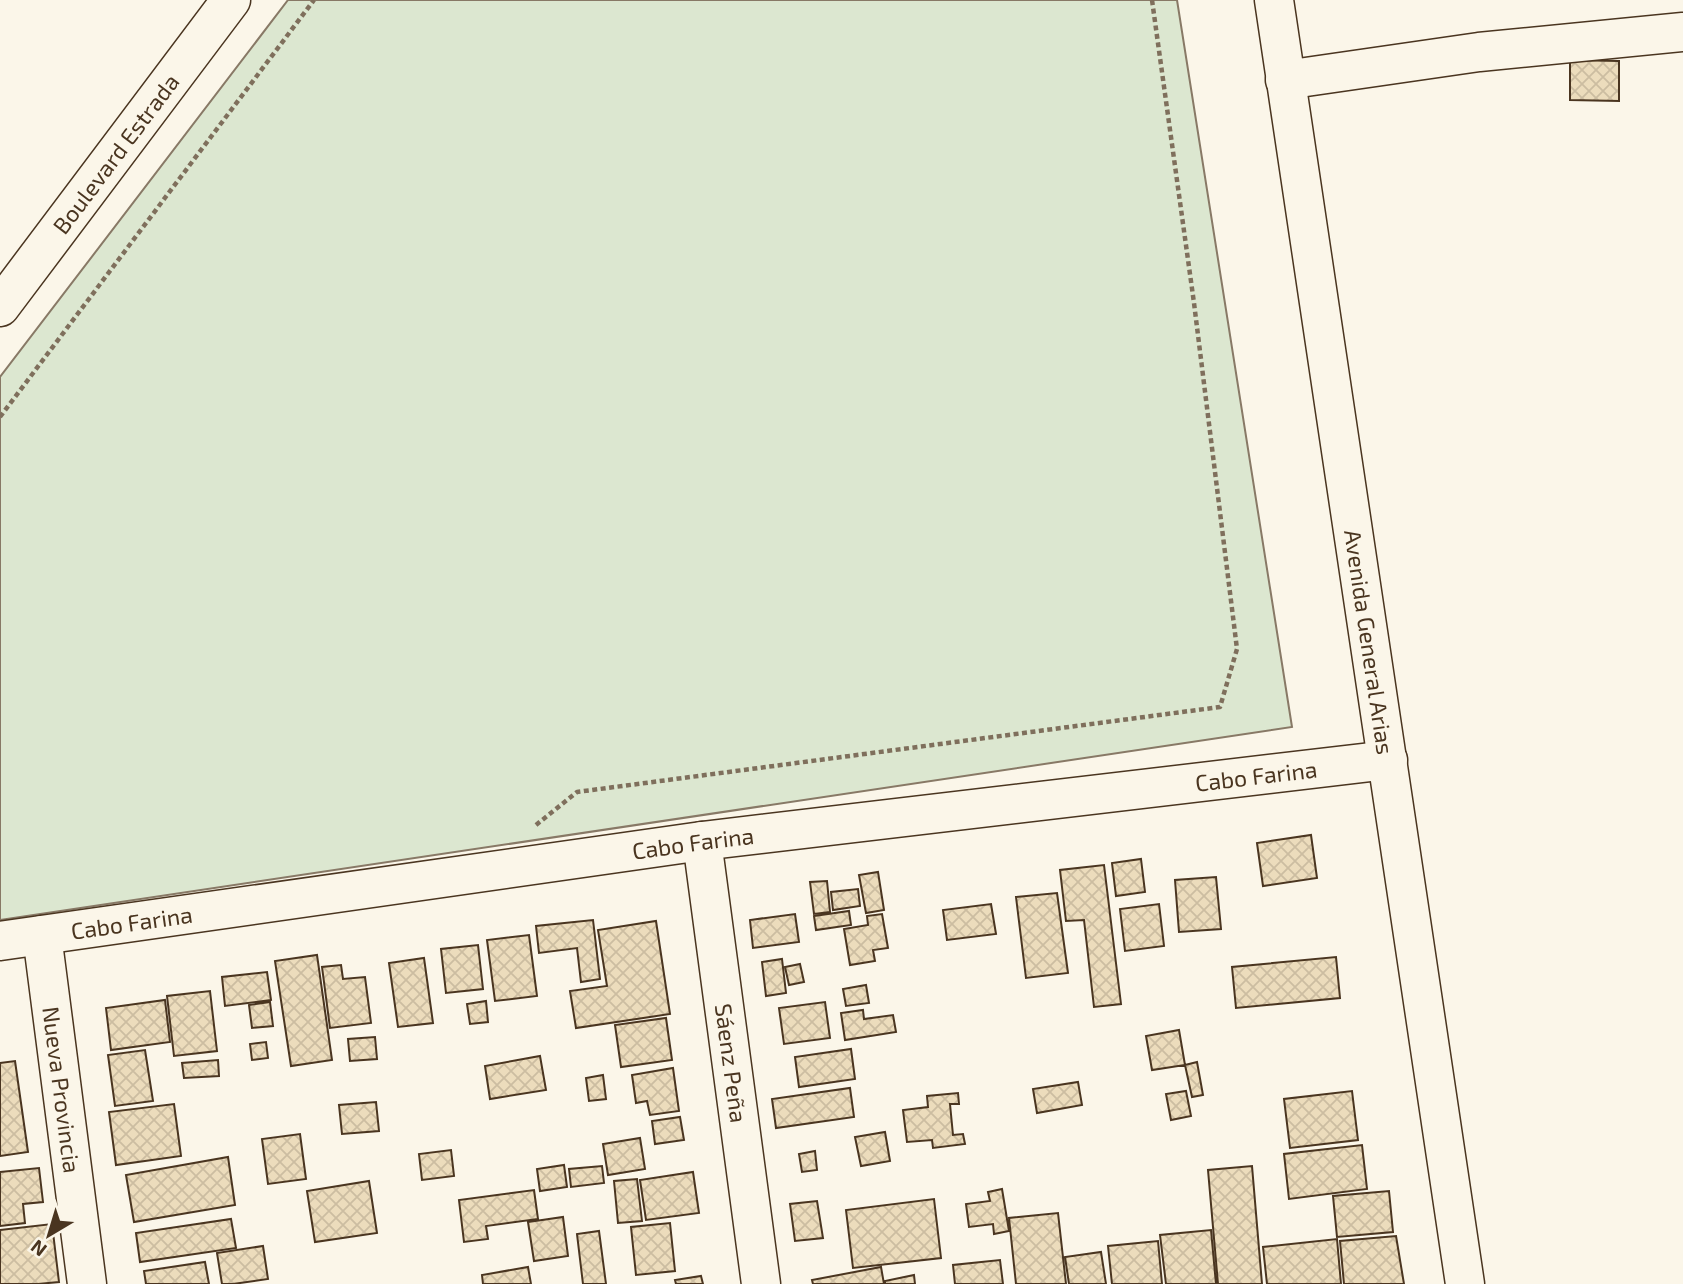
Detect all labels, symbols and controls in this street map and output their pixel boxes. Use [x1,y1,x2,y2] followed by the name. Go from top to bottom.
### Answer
[46,68,185,239] street label: Boulevard Estrada
[1339,528,1400,756] street label: Avenida General Arias
[1194,754,1319,797] street label: Cabo Farina
[630,821,755,865] street label: Cabo Farina
[69,900,194,945] street label: Cabo Farina
[710,1002,753,1124] street label: Sáenz Peña
[37,1005,87,1175] street label: Nueva Provincia
[14,1200,84,1270] north arrow
[26,1236,51,1262] text: N

